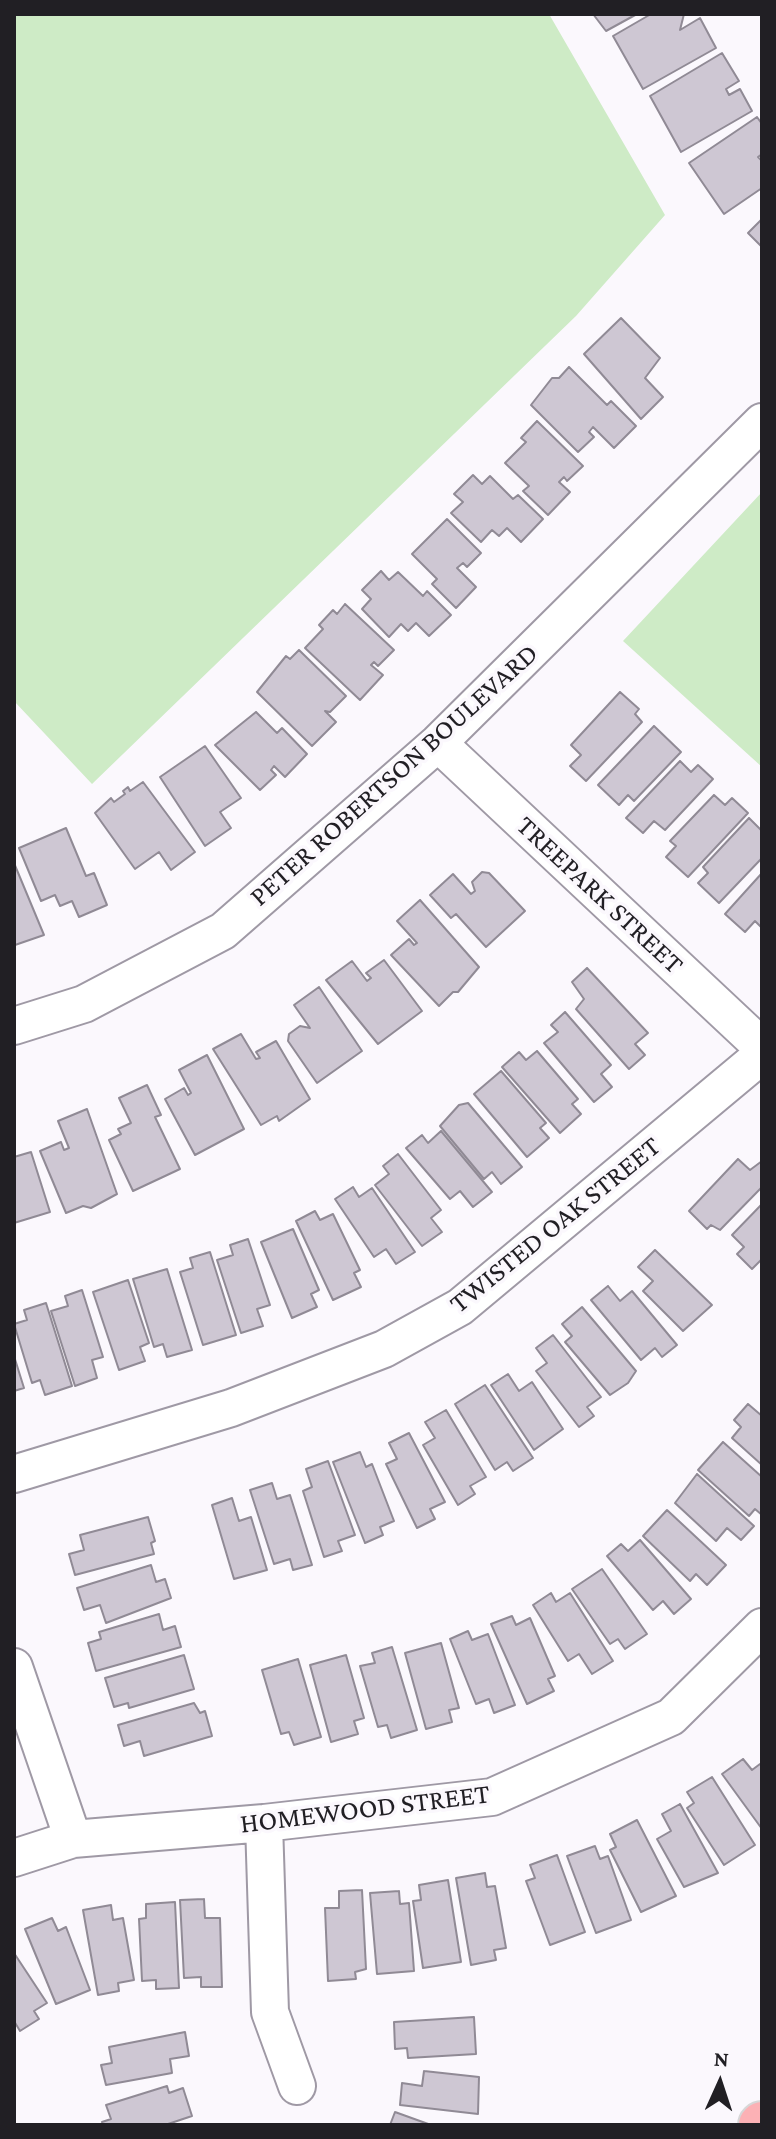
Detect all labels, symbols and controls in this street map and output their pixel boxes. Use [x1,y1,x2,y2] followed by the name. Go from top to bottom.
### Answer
[243,637,545,913] street label: PETER ROBERTSON BOULEVARD
[509,809,691,981] street label: TREEPARK STREET
[443,1130,667,1320] street label: TWISTED OAK STREET
[238,1777,492,1841] street label: HOMEWOOD STREET
[680,2043,760,2123] north arrow
[713,2046,729,2071] text: N

